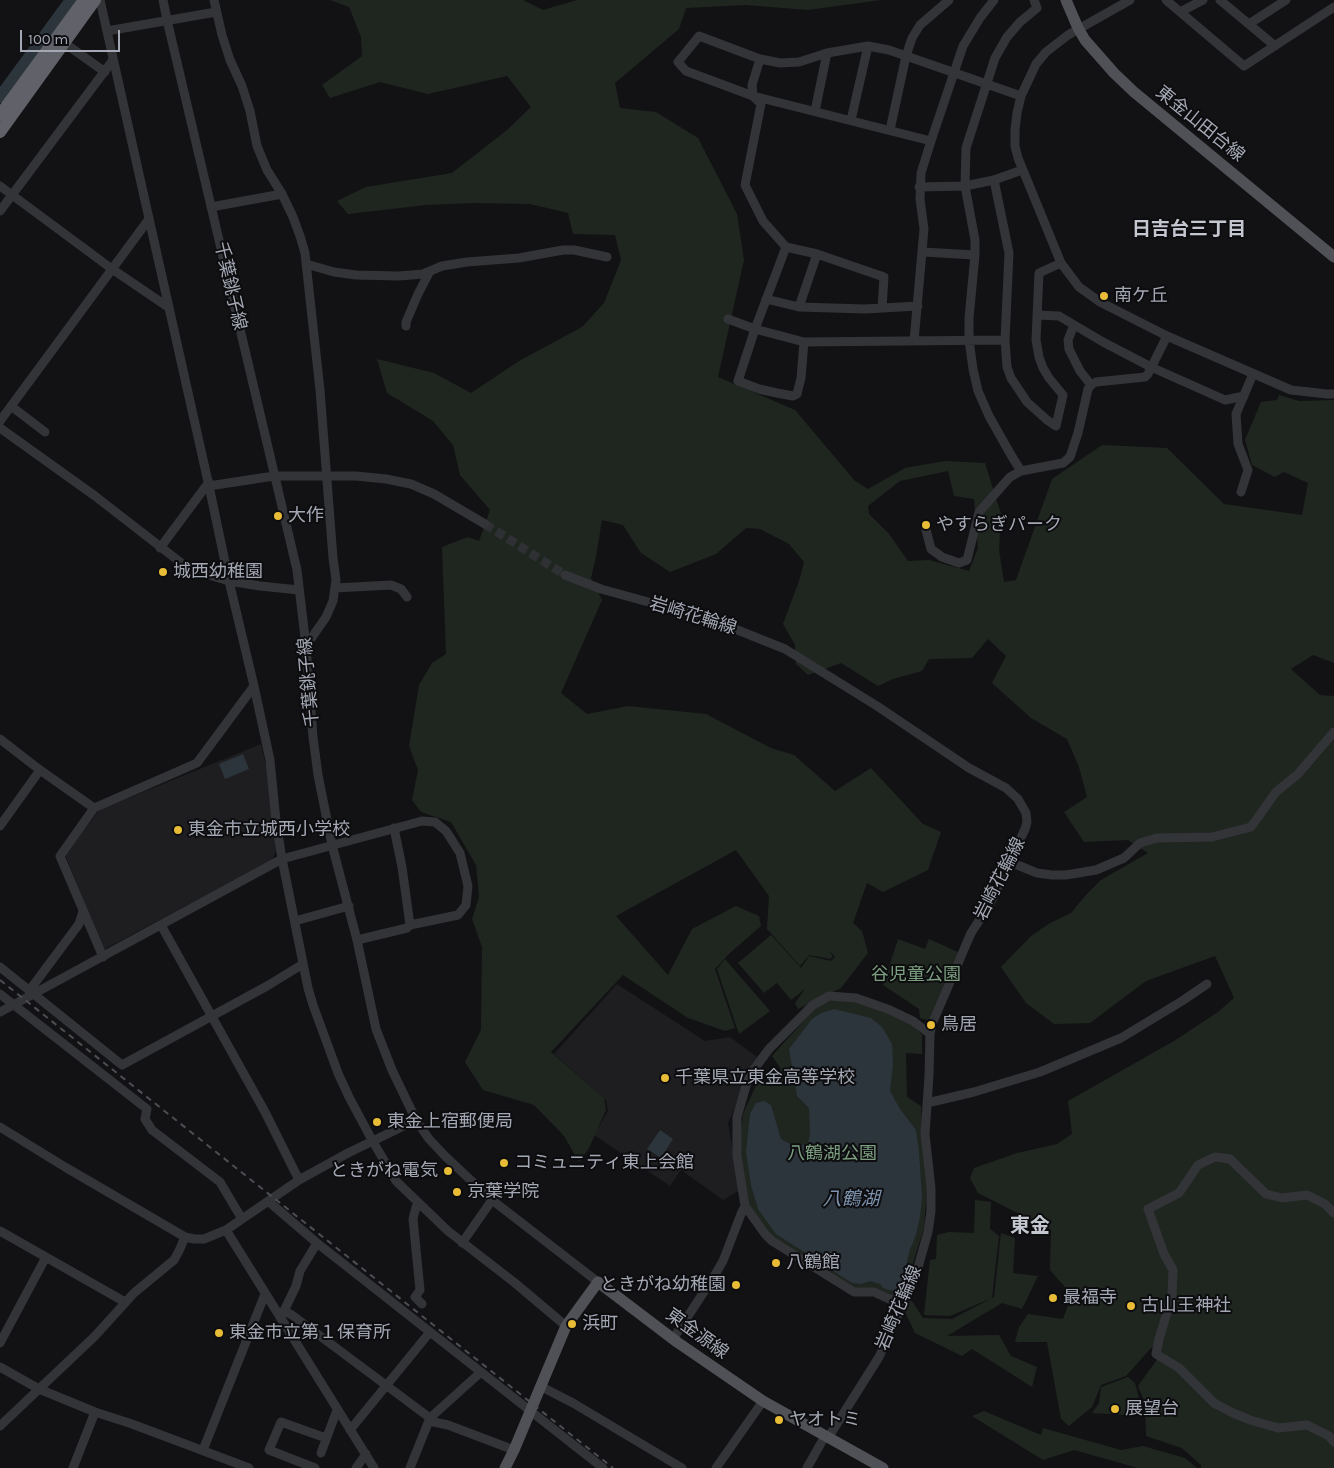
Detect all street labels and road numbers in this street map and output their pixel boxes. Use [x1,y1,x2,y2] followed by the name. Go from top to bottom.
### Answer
[1151,82,1249,166] street label: 東金山田台線
[209,240,251,332] street label: 千葉銚子線
[647,593,739,639] street label: 岩崎花輪線
[294,636,324,728] street label: 千葉銚子線
[970,834,1030,924] street label: 岩崎花輪線
[871,1262,927,1354] street label: 岩崎花輪線
[662,1304,732,1364] street label: 東金源線

